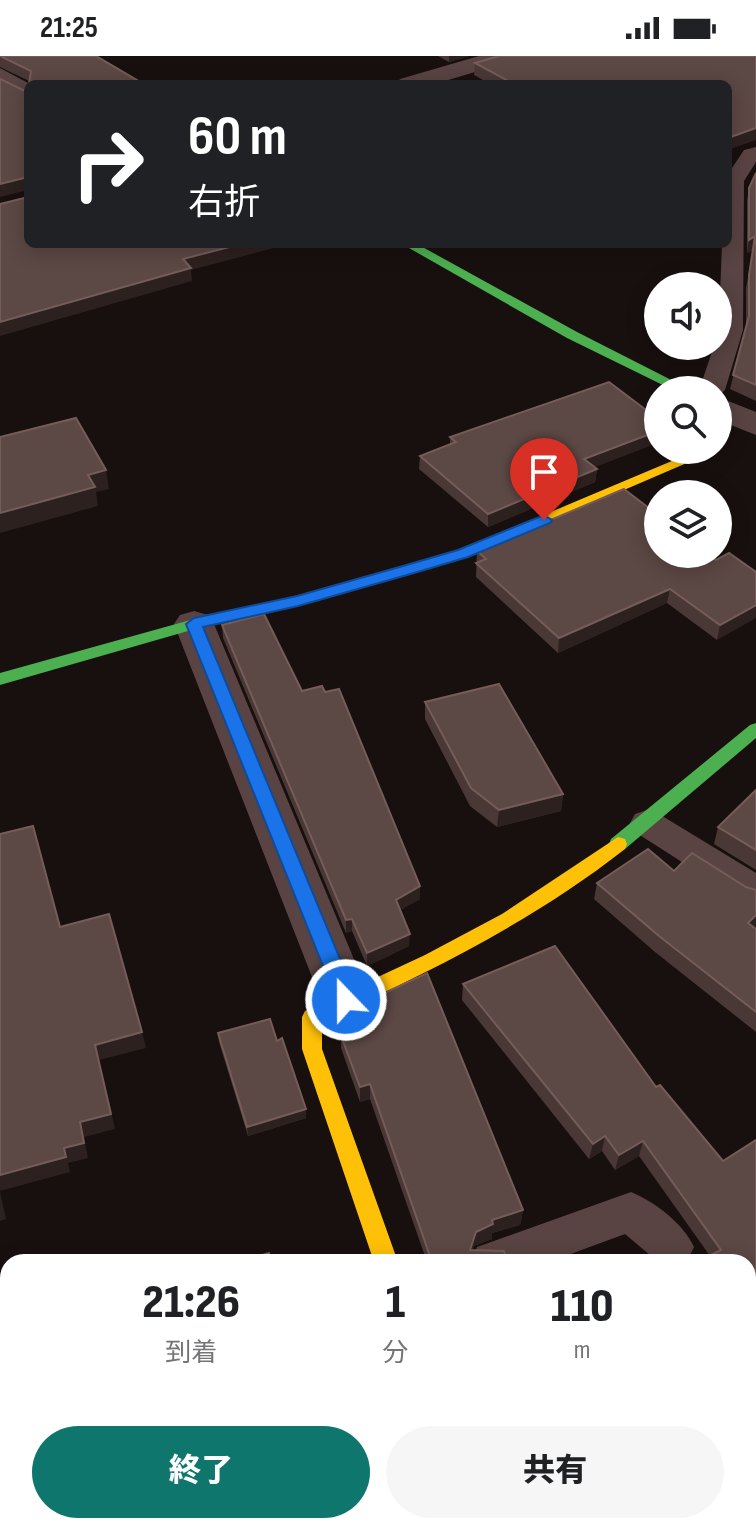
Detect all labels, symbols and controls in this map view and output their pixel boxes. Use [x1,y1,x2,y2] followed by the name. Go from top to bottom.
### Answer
[40,10,98,46] text: 21:25
[188,104,287,171] text: 60 m
[56,112,160,216] icon: right
[188,182,260,225] text: 右折
[644,272,732,568] map controls
[644,272,732,360] button: sound
[644,376,732,464] button: search
[510,438,578,520] pin
[522,450,566,494] icon: arrive
[644,480,732,568] button: layers
[304,958,388,1042] position arrow
[142,1274,240,1331] text: 21:26
[386,1274,405,1331] text: 1
[551,1278,614,1335] text: 110
[574,1335,591,1366] text: m
[165,1338,217,1369] text: 到着
[382,1338,408,1369] text: 分
[32,1426,370,1518] button: 終了
[386,1426,724,1518] button: 共有

